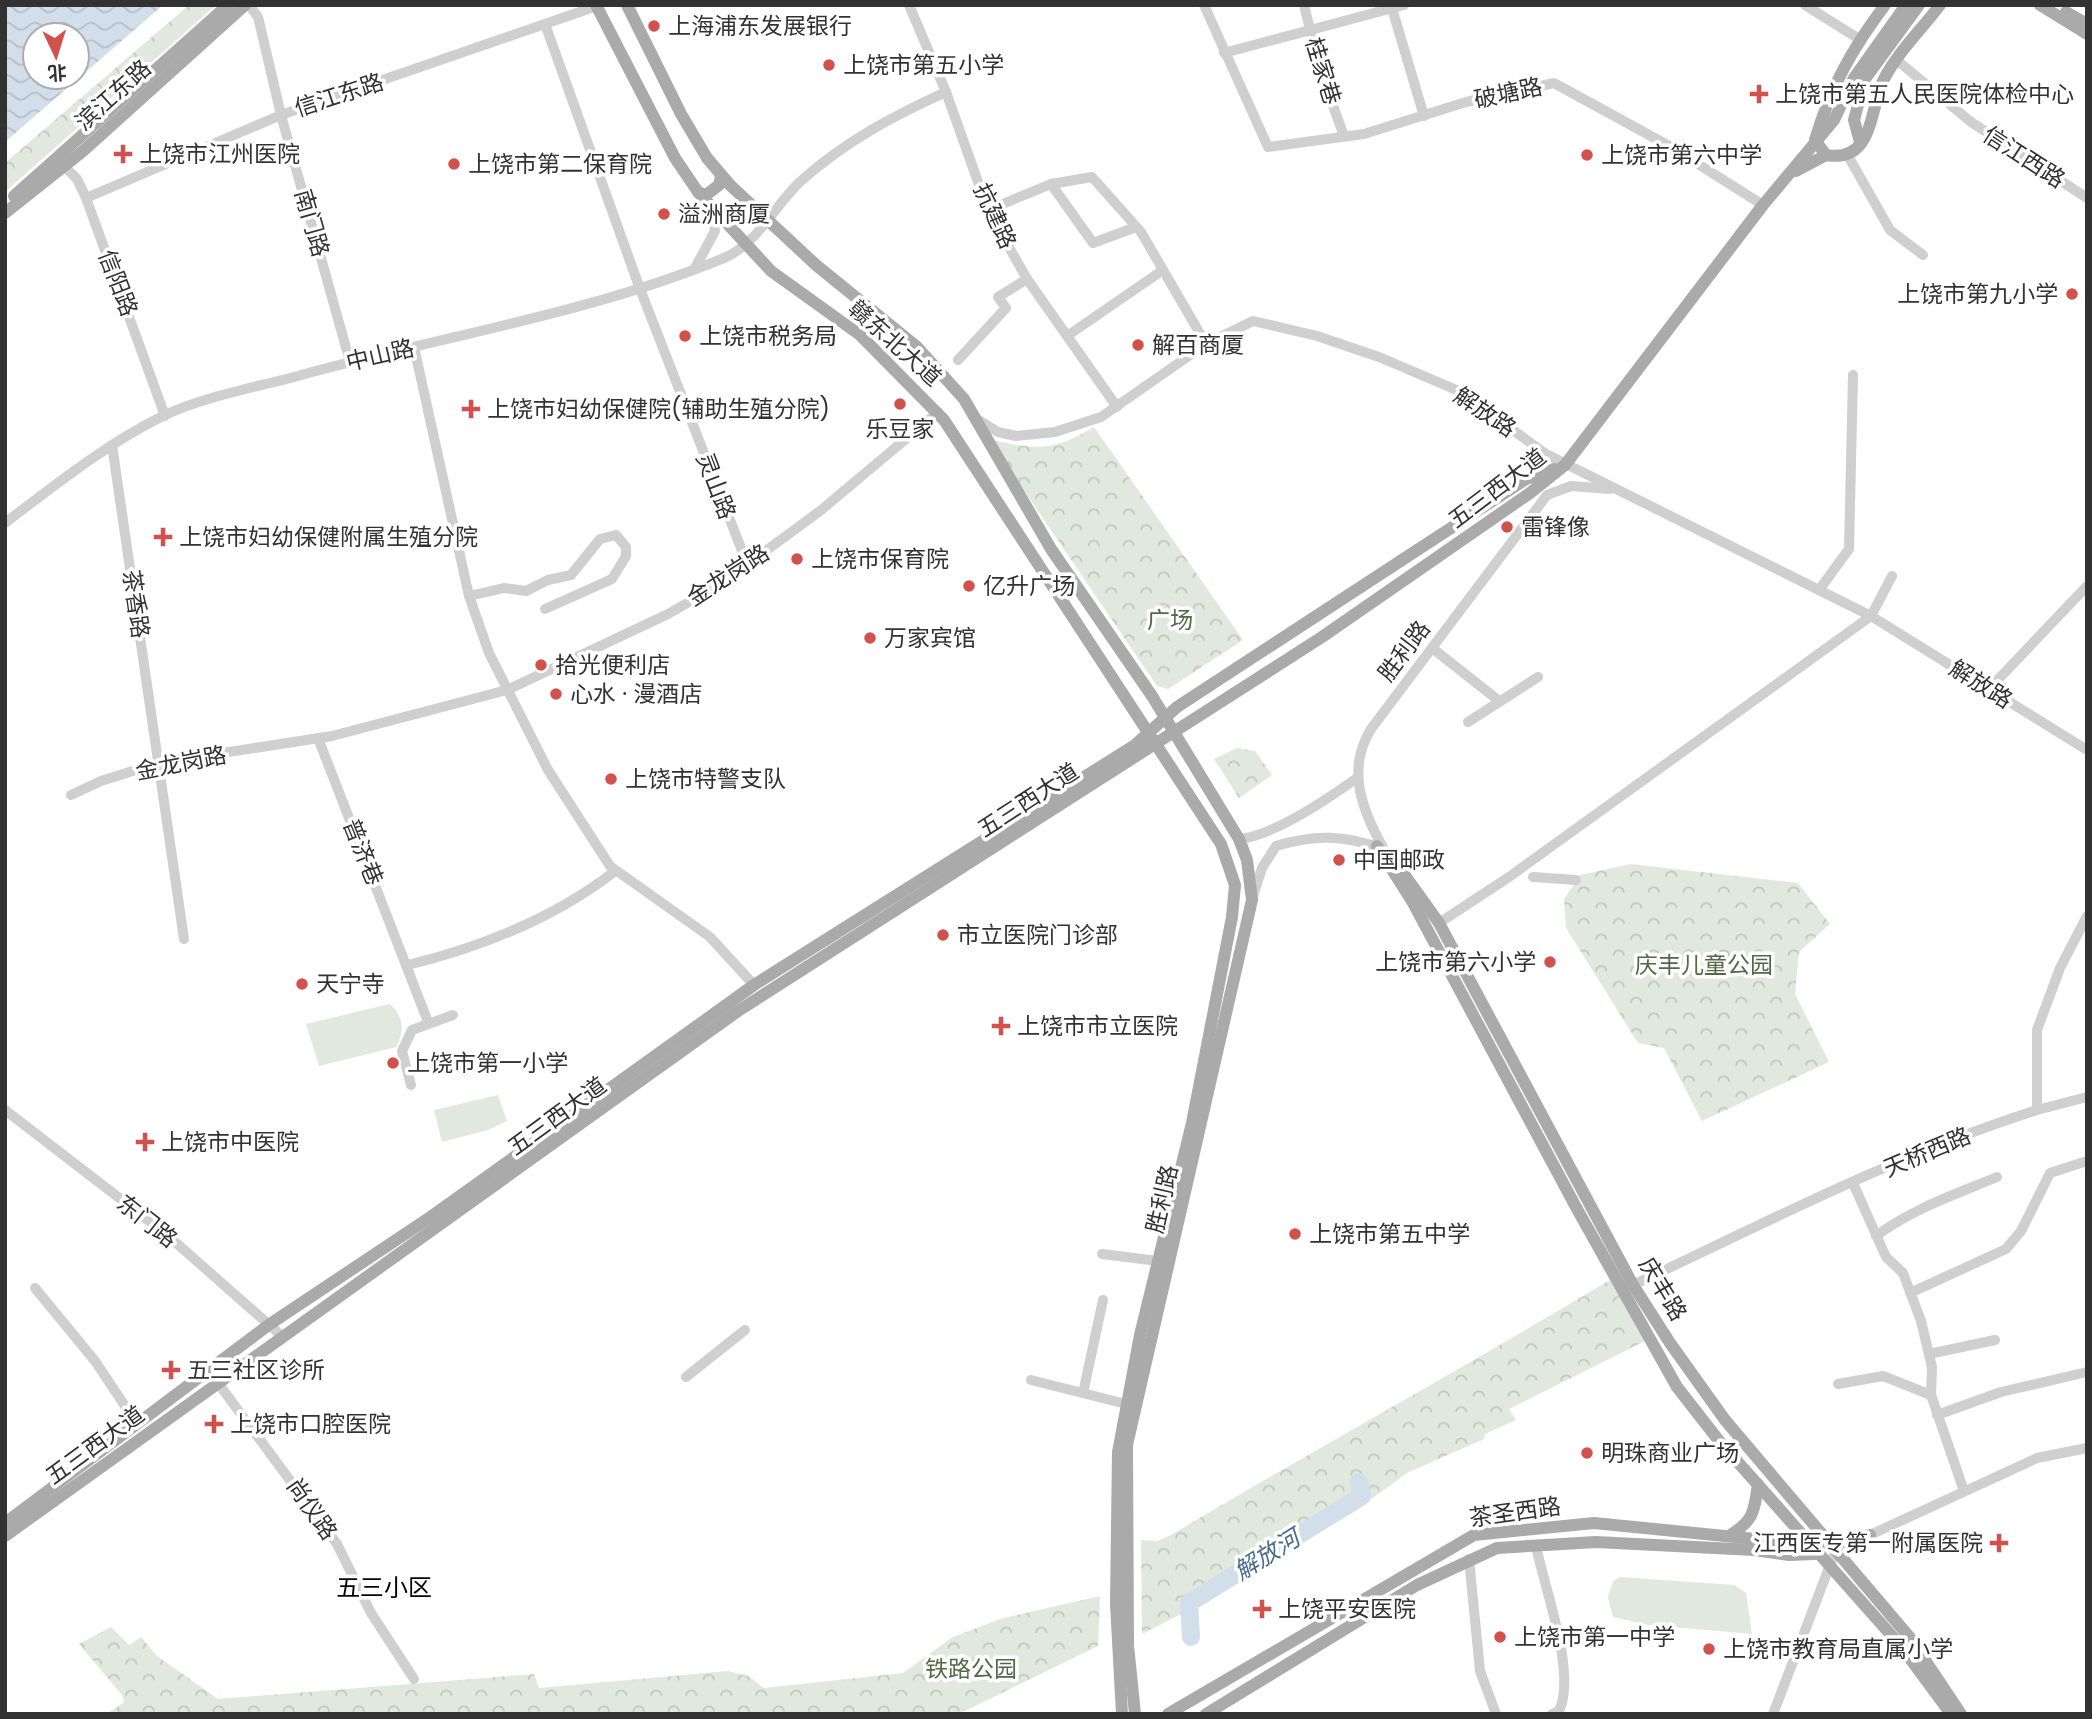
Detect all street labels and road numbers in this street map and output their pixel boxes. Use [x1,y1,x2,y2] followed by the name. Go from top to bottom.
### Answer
[1298,33,1348,109] street label: 桂家巷
[68,52,158,138] street label: 滨江东路
[290,66,388,124] street label: 信江东路
[1471,70,1545,116] street label: 破塘路
[1977,119,2071,195] street label: 信江西路
[966,178,1024,254] street label: 抗建路
[287,185,337,261] street label: 南门路
[91,245,145,321] street label: 信阳路
[842,293,948,393] street label: 赣东北大道
[343,332,417,378] street label: 中山路
[1447,379,1523,445] street label: 解放路
[1441,441,1553,535] street label: 五三西大道
[689,448,743,524] street label: 灵山路
[681,537,775,613] street label: 金龙岗路
[115,568,157,640] street label: 茶香路
[1370,614,1438,688] street label: 胜利路
[1943,652,2019,716] street label: 解放路
[133,739,229,787] street label: 金龙岗路
[971,755,1085,845] street label: 五三西大道
[335,814,391,890] street label: 普济巷
[501,1069,613,1163] street label: 五三西大道
[1878,1119,1976,1185] street label: 天桥西路
[1139,1162,1185,1236] street label: 胜利路
[110,1187,184,1255] street label: 东门路
[1632,1251,1694,1327] street label: 庆丰路
[39,1398,151,1492] street label: 五三西大道
[279,1472,345,1546] street label: 尚仪路
[1467,1490,1563,1534] street label: 茶圣西路

